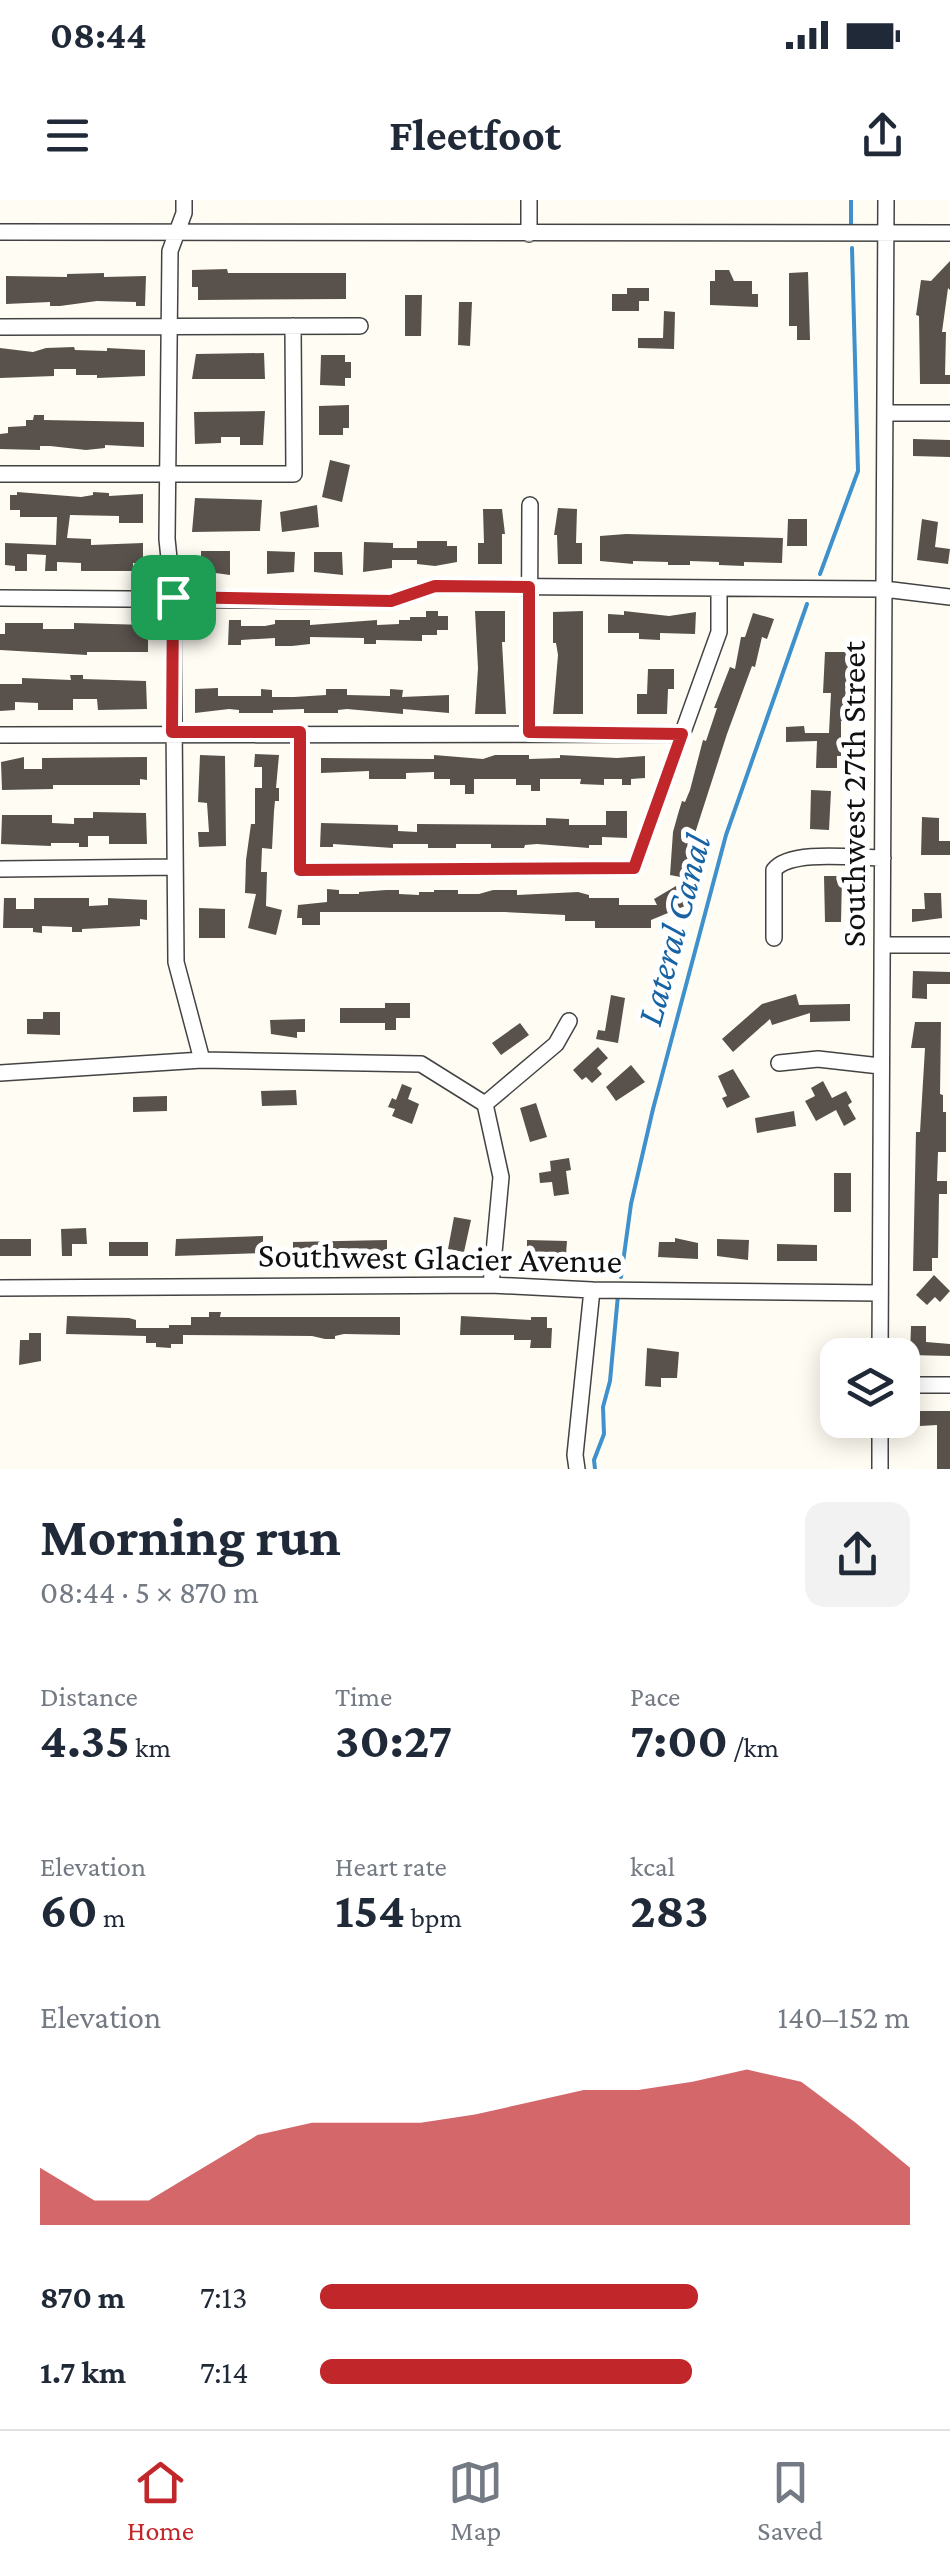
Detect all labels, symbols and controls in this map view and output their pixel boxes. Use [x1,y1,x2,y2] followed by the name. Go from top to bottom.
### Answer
[50,14,147,56] text: 08:44
[40,108,95,163] icon: menu
[855,108,910,163] icon: share
[389,110,561,160] text: Fleetfoot
[131,555,216,640] pin
[146,570,201,625] icon: arrive
[834,640,873,947] street label: Southwest 27th Street
[627,829,719,1030] water label: Lateral Canal
[258,1235,622,1281] street label: Southwest Glacier Avenue
[820,1338,920,1438] map controls
[820,1338,920,1438] button: layers
[805,1502,910,1607] button: share
[40,1506,341,1567] text: Morning run
[40,1574,259,1610] text: 08:44 · 5 × 870 m
[40,1681,138,1712] text: Distance
[335,1681,392,1712] text: Time
[630,1681,680,1712] text: Pace
[40,1712,130,1768] text: 4.35
[335,1712,452,1768] text: 30:27
[630,1712,728,1768] text: 7:00
[130,1732,171,1763] text: km
[728,1732,779,1763] text: /km
[40,1851,146,1882] text: Elevation
[335,1851,447,1882] text: Heart rate
[630,1851,675,1882] text: kcal
[40,1882,98,1938] text: 60
[335,1882,405,1938] text: 154
[630,1882,709,1938] text: 283
[98,1902,125,1933] text: m
[405,1902,462,1933] text: bpm
[40,1999,161,2035] text: Elevation
[777,1999,910,2035] text: 140–152 m
[40,2279,125,2315] text: 870 m
[200,2279,247,2315] text: 7:13
[40,2354,126,2390] text: 1.7 km
[200,2354,249,2390] text: 7:14
[127,2455,194,2546] tab: Home
[448,2455,503,2546] tab: Map
[757,2455,823,2546] tab: Saved

